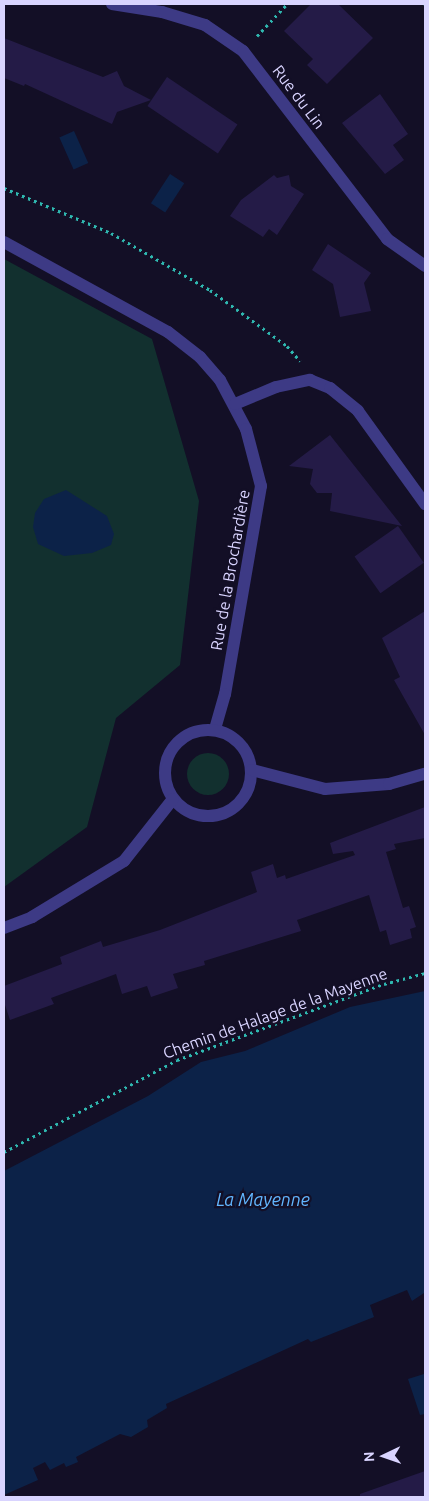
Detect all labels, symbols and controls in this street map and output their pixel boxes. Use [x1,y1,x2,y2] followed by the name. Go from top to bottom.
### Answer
[269,61,329,133] street label: Rue du Lin
[206,488,254,652] street label: Rue de la Brochardière
[160,963,390,1063] street label: Chemin de Halage de la Mayenne
[216,1188,310,1210] water label: La Mayenne
[359,1431,409,1481] north arrow
[361,1451,377,1462] text: N

